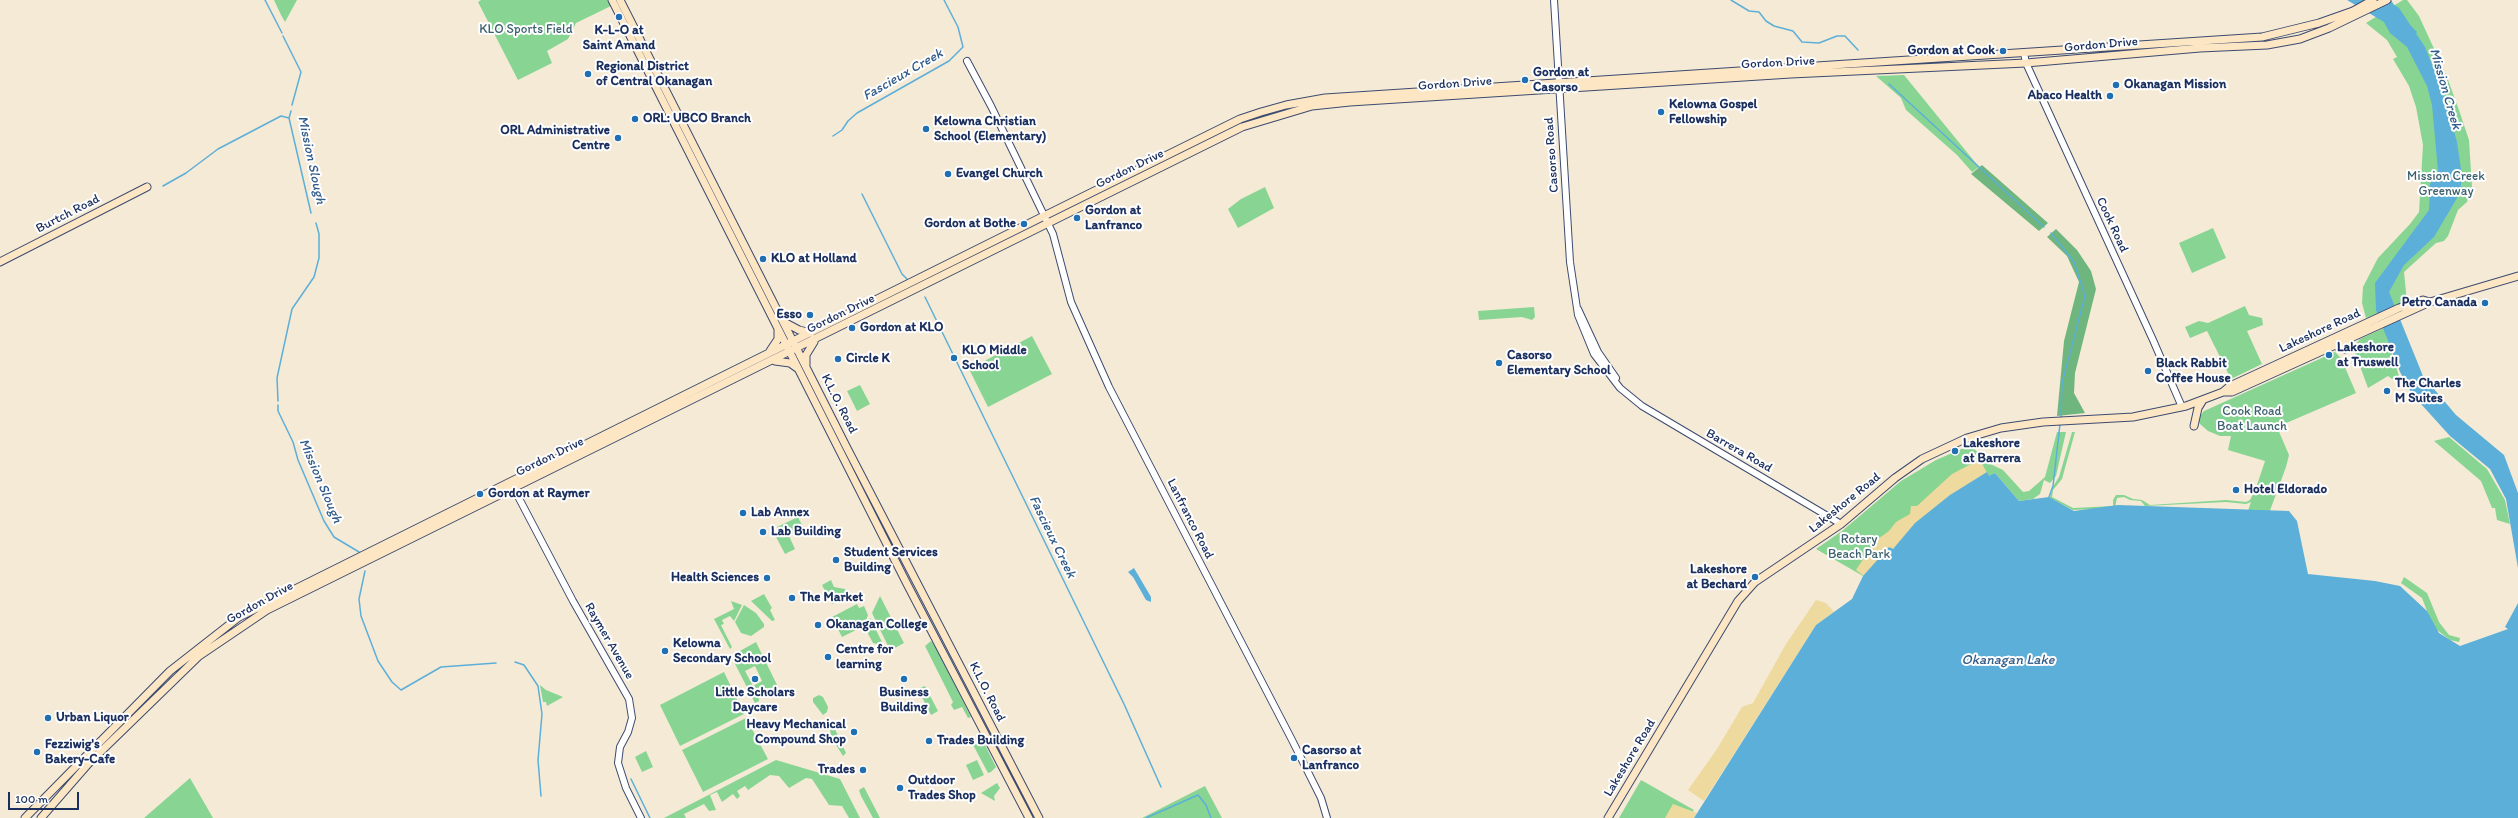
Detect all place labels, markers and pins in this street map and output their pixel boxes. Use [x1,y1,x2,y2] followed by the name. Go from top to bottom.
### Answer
[614,12,624,22] marker: K-L-O at Saint Amand
[583,23,655,54] place label: K-L-O at Saint Amand
[1907,43,1995,59] place label: Gordon at Cook
[1998,46,2008,56] marker: Gordon at Cook
[596,59,712,90] place label: Regional District of Central Okanagan
[1533,65,1589,96] place label: Gordon at Casorso
[583,69,593,79] marker: Regional District of Central Okanagan
[1520,75,1530,85] marker: Gordon at Casorso
[2124,77,2226,93] place label: Okanagan Mission
[2111,80,2121,90] marker: Okanagan Mission
[2028,88,2102,104] place label: Abaco Health
[2105,91,2115,101] marker: Abaco Health
[1669,97,1757,128] place label: Kelowna Gospel Fellowship
[1656,107,1666,117] marker: Kelowna Gospel Fellowship
[643,111,751,127] place label: ORL: UBCO Branch
[630,114,640,124] marker: ORL: UBCO Branch
[934,114,1046,145] place label: Kelowna Christian School (Elementary)
[500,123,610,154] place label: ORL Administrative Centre
[921,124,931,134] marker: Kelowna Christian School (Elementary)
[613,133,623,143] marker: ORL Administrative Centre
[956,166,1043,182] place label: Evangel Church
[943,169,953,179] marker: Evangel Church
[1085,203,1142,234] place label: Gordon at Lanfranco
[1072,213,1082,223] marker: Gordon at Lanfranco
[924,216,1016,232] place label: Gordon at Bothe
[1019,219,1029,229] marker: Gordon at Bothe
[771,251,857,267] place label: KLO at Holland
[758,254,768,264] marker: KLO at Holland
[2402,295,2477,311] place label: Petro Canada
[2480,298,2490,308] marker: Petro Canada
[777,307,802,323] place label: Esso
[805,310,815,320] marker: Esso
[860,320,943,336] place label: Gordon at KLO
[847,323,857,333] marker: Gordon at KLO
[2337,340,2398,371] place label: Lakeshore at Truswell
[962,343,1027,374] place label: KLO Middle School
[1507,348,1611,379] place label: Casorso Elementary School
[2324,350,2334,360] marker: Lakeshore at Truswell
[846,351,890,367] place label: Circle K
[949,353,959,363] marker: KLO Middle School
[833,354,843,364] marker: Circle K
[2156,356,2231,387] place label: Black Rabbit Coffee House
[1494,358,1504,368] marker: Casorso Elementary School
[2143,366,2153,376] marker: Black Rabbit Coffee House
[2395,376,2461,407] place label: The Charles M Suites
[2382,386,2392,396] marker: The Charles M Suites
[1963,436,2021,467] place label: Lakeshore at Barrera
[1950,446,1960,456] marker: Lakeshore at Barrera
[2244,482,2327,498] place label: Hotel Eldorado
[2231,485,2241,495] marker: Hotel Eldorado
[488,486,590,502] place label: Gordon at Raymer
[475,489,485,499] marker: Gordon at Raymer
[751,505,809,521] place label: Lab Annex
[738,508,748,518] marker: Lab Annex
[771,524,841,540] place label: Lab Building
[758,527,768,537] marker: Lab Building
[844,545,938,576] place label: Student Services Building
[831,555,841,565] marker: Student Services Building
[1686,562,1747,593] place label: Lakeshore at Bechard
[671,570,759,586] place label: Health Sciences
[1750,572,1760,582] marker: Lakeshore at Bechard
[762,573,772,583] marker: Health Sciences
[800,590,863,606] place label: The Market
[787,593,797,603] marker: The Market
[826,617,927,633] place label: Okanagan College
[813,620,823,630] marker: Okanagan College
[673,636,771,667] place label: Kelowna Secondary School
[836,642,893,673] place label: Centre for learning
[660,646,670,656] marker: Kelowna Secondary School
[823,652,833,662] marker: Centre for learning
[750,674,760,684] marker: Little Scholars Daycare
[899,674,909,684] marker: Business Building
[715,685,795,716] place label: Little Scholars Daycare
[879,685,929,716] place label: Business Building
[56,710,129,726] place label: Urban Liquor
[43,713,53,723] marker: Urban Liquor
[747,717,846,748] place label: Heavy Mechanical Compound Shop
[849,727,859,737] marker: Heavy Mechanical Compound Shop
[937,733,1024,749] place label: Trades Building
[924,736,934,746] marker: Trades Building
[45,737,115,768] place label: Fezziwig's Bakery-Cafe
[1302,743,1361,774] place label: Casorso at Lanfranco
[32,747,42,757] marker: Fezziwig's Bakery-Cafe
[1289,753,1299,763] marker: Casorso at Lanfranco
[818,762,855,778] place label: Trades
[858,765,868,775] marker: Trades
[908,773,976,804] place label: Outdoor Trades Shop
[895,783,905,793] marker: Outdoor Trades Shop

